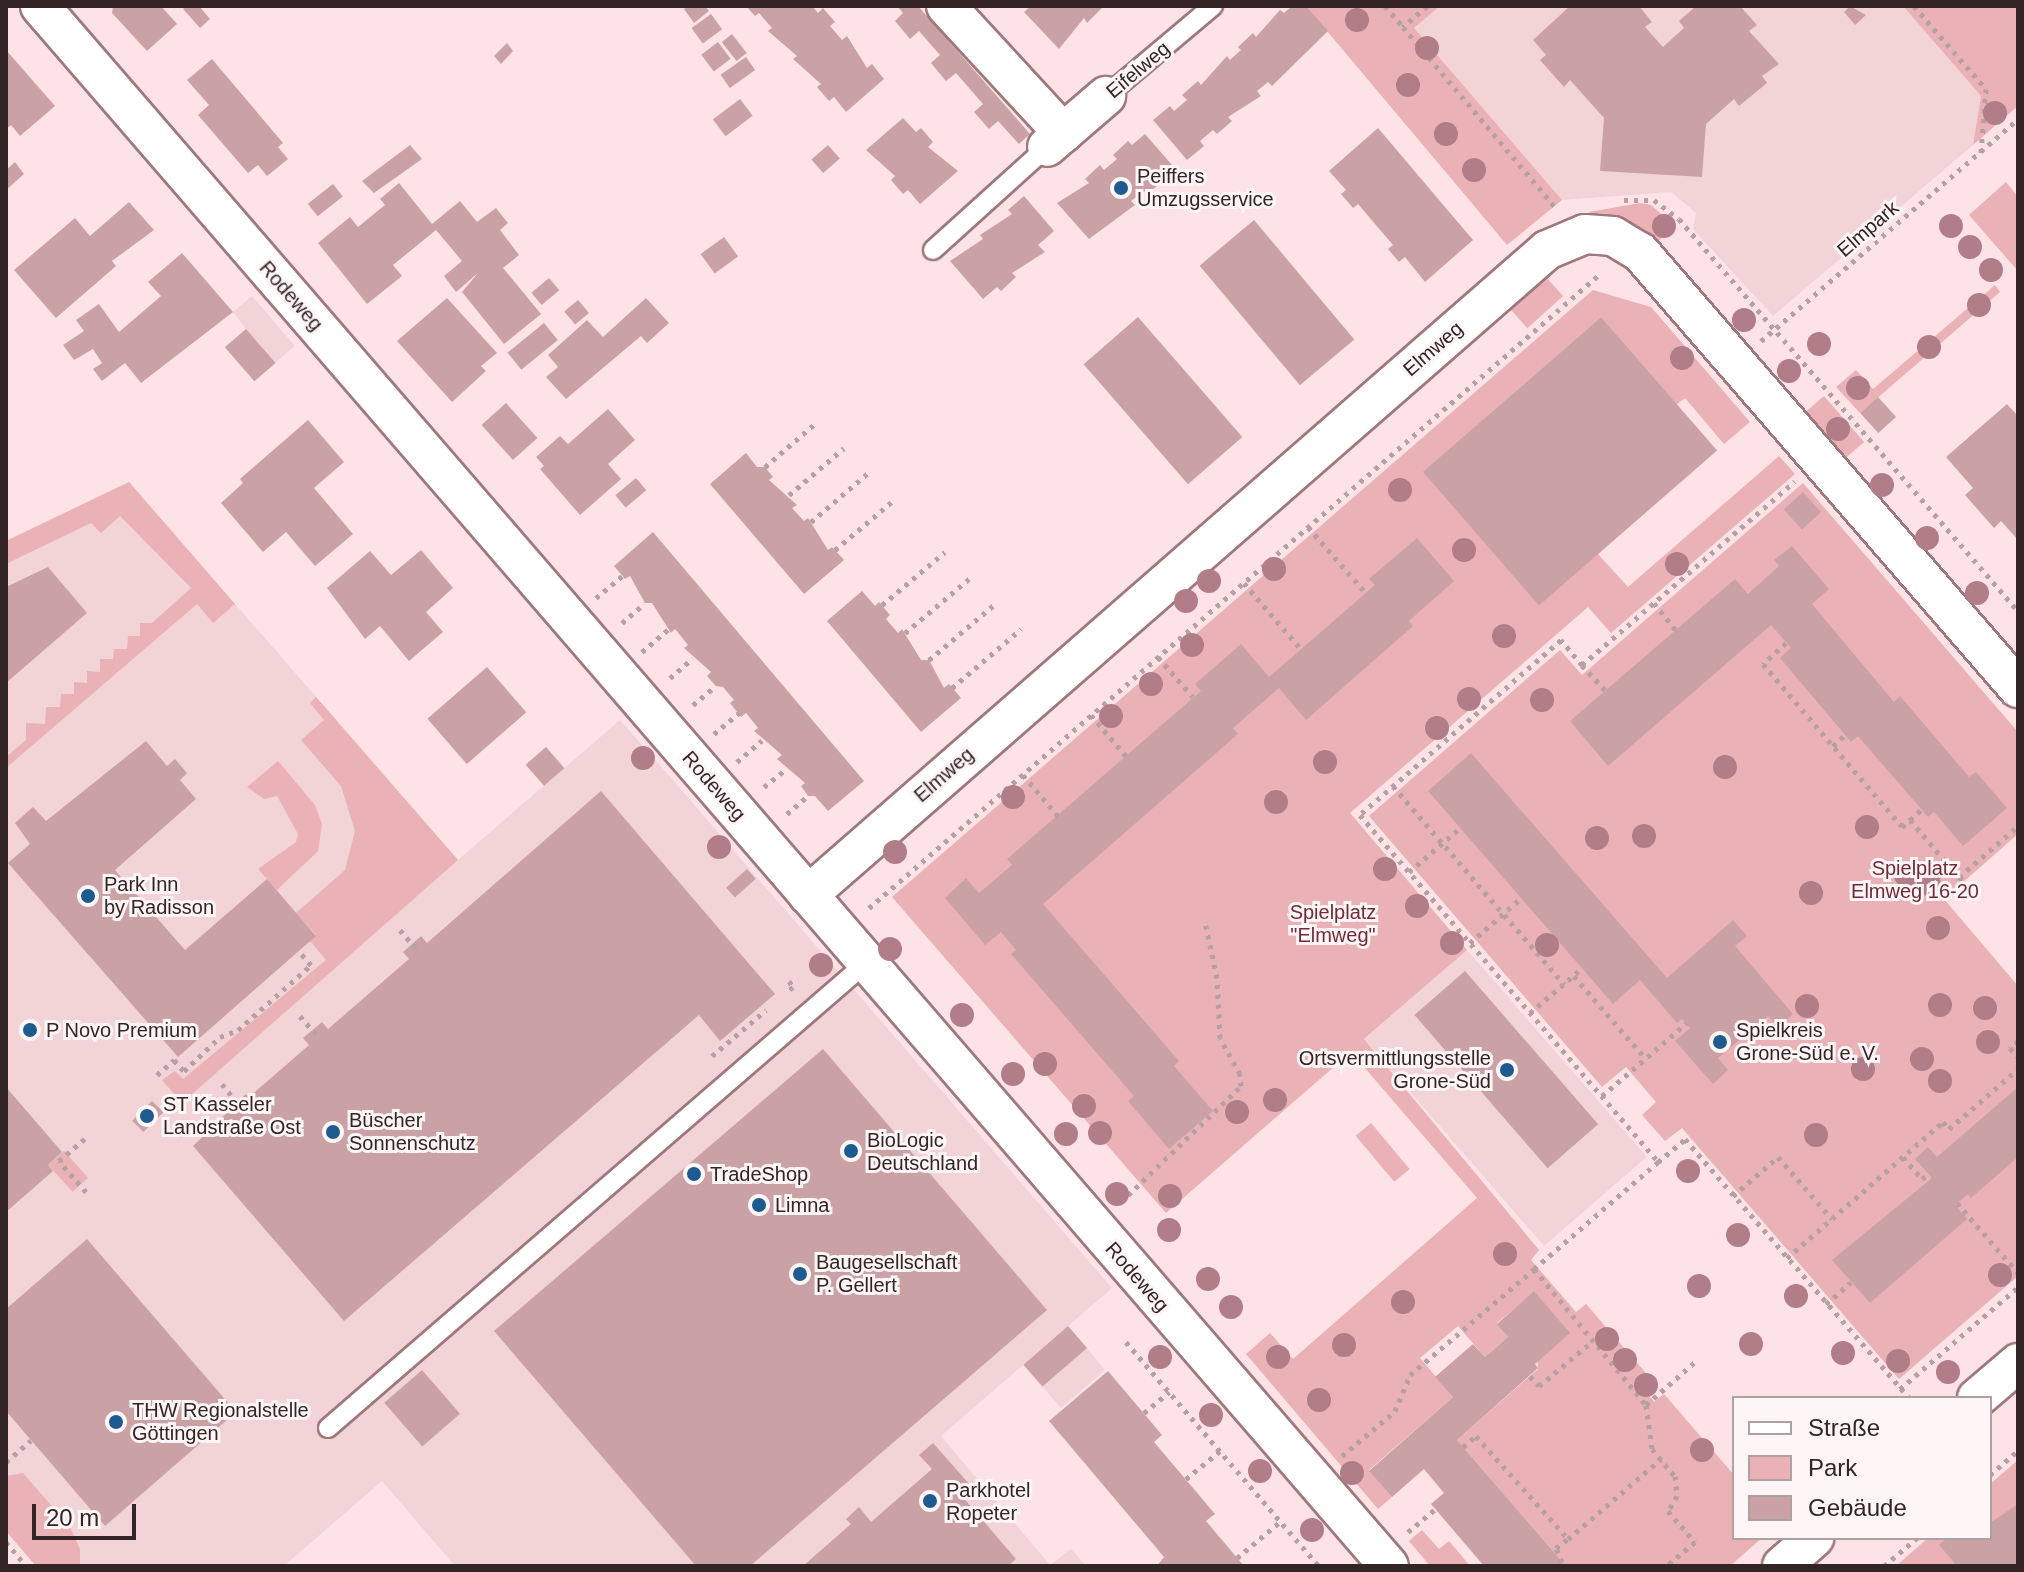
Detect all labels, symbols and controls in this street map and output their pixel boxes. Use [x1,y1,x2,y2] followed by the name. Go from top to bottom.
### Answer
[1101,37,1175,103] street label: Eifelweg
[1137,164,1274,211] place label: Peiffers Umzugsservice
[1112,179,1130,197] marker: Peiffers Umzugsservice
[1832,196,1904,262] street label: Elmpark
[254,256,328,336] street label: Rodeweg
[1398,317,1468,381] street label: Elmweg
[909,743,979,807] street label: Elmweg
[677,746,751,826] street label: Rodeweg
[1851,857,1979,904] park label: Spielplatz Elmweg 16-20
[104,872,214,919] place label: Park Inn by Radisson
[79,887,97,905] marker: Park Inn by Radisson
[1290,901,1376,948] park label: Spielplatz "Elmweg"
[46,1018,197,1042] place label: P Novo Premium
[1736,1018,1879,1065] place label: Spielkreis Grone-Süd e. V.
[21,1021,39,1039] marker: P Novo Premium
[1711,1033,1729,1051] marker: Spielkreis Grone-Süd e. V.
[1299,1046,1491,1093] place label: Ortsvermittlungsstelle Grone-Süd
[1498,1061,1516,1079] marker: Ortsvermittlungsstelle Grone-Süd
[163,1092,301,1139] place label: ST Kasseler Landstraße Ost
[138,1107,156,1125] marker: ST Kasseler Landstraße Ost
[349,1108,476,1155] place label: Büscher Sonnenschutz
[324,1123,342,1141] marker: Büscher Sonnenschutz
[867,1128,978,1175] place label: BioLogic Deutschland
[842,1142,860,1160] marker: BioLogic Deutschland
[710,1162,808,1186] place label: TradeShop
[685,1165,703,1183] marker: TradeShop
[775,1193,829,1217] place label: Limna
[750,1196,768,1214] marker: Limna
[1100,1237,1174,1317] street label: Rodeweg
[816,1250,957,1297] place label: Baugesellschaft P. Gellert
[791,1265,809,1283] marker: Baugesellschaft P. Gellert
[1732,1396,1992,1540] legend
[132,1398,309,1445] place label: THW Regionalstelle Göttingen
[107,1413,125,1431] marker: THW Regionalstelle Göttingen
[1808,1414,1880,1441] text: Straße
[1808,1454,1857,1481] text: Park
[946,1478,1030,1525] place label: Parkhotel Ropeter
[36,1488,140,1538] scale bar
[921,1492,939,1510] marker: Parkhotel Ropeter
[1808,1494,1907,1521] text: Gebäude
[46,1504,99,1531] text: 20 m

